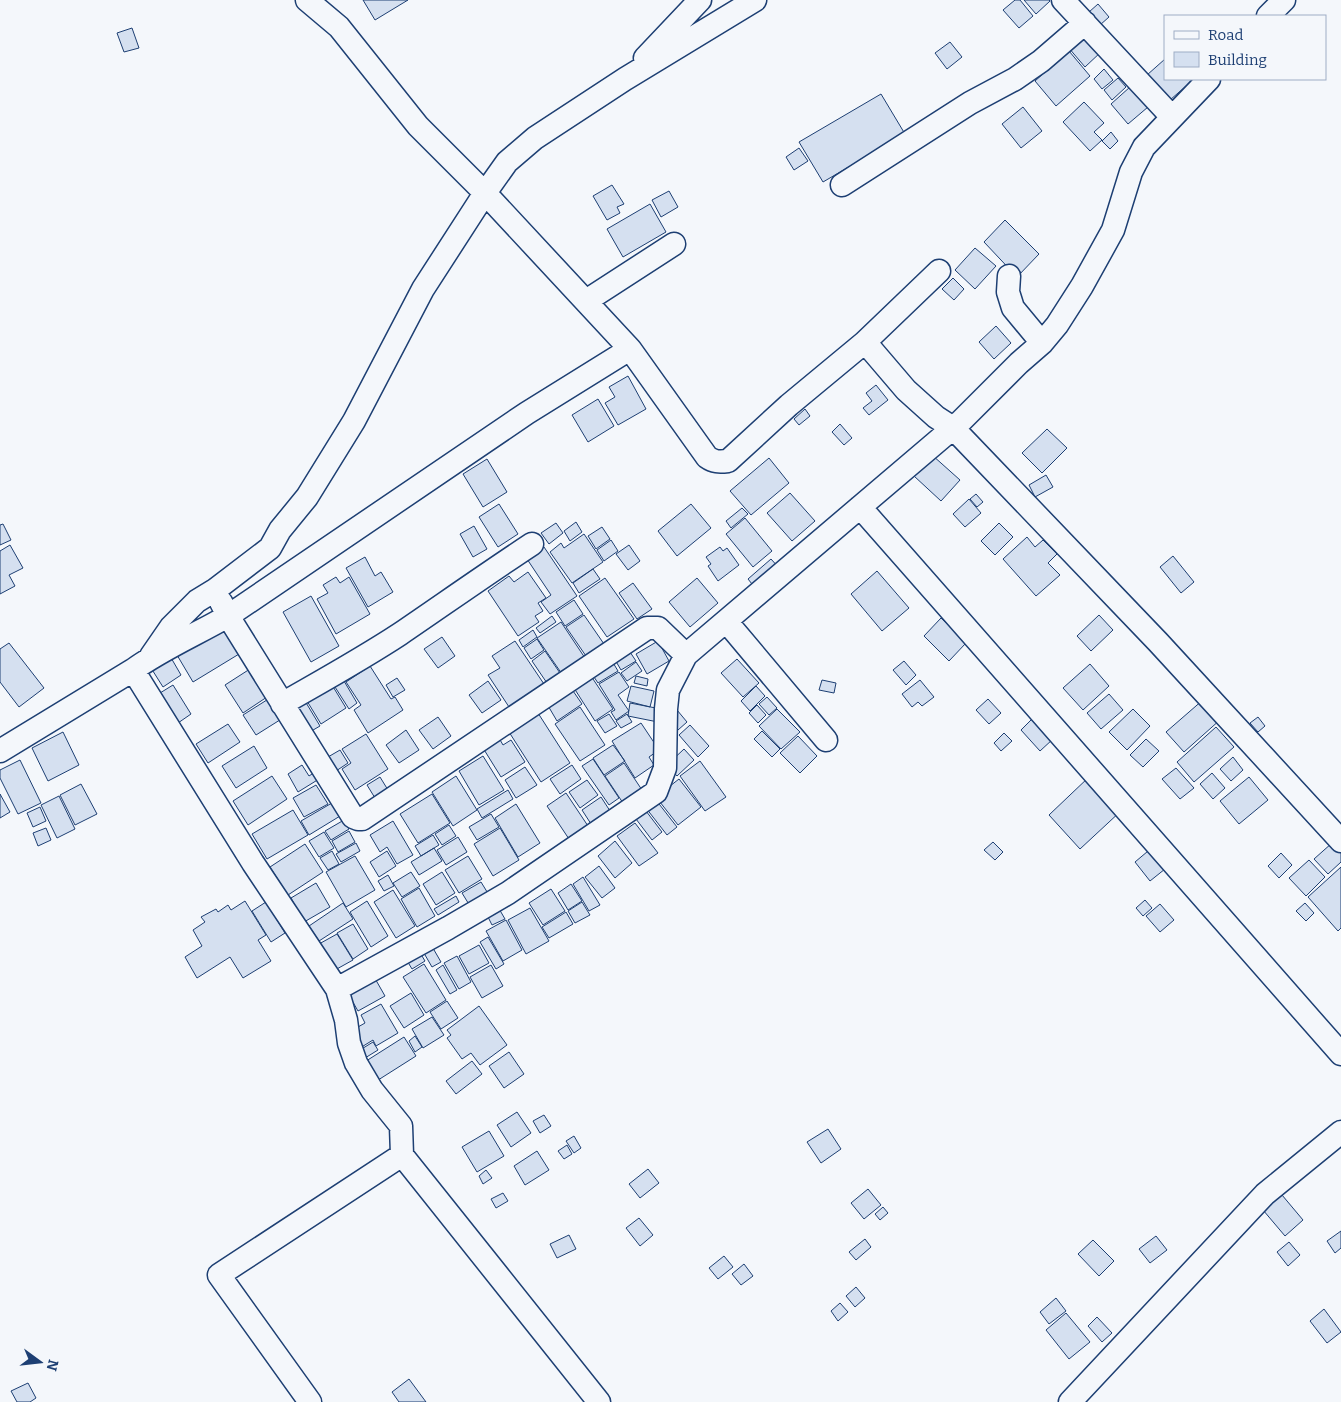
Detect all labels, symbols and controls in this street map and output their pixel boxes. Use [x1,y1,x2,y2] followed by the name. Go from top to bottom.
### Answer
[1164,15,1326,80] legend
[1208,26,1243,44] text: Road
[1208,51,1267,69] text: Building
[15,1337,65,1387] north arrow
[42,1358,62,1373] text: N

